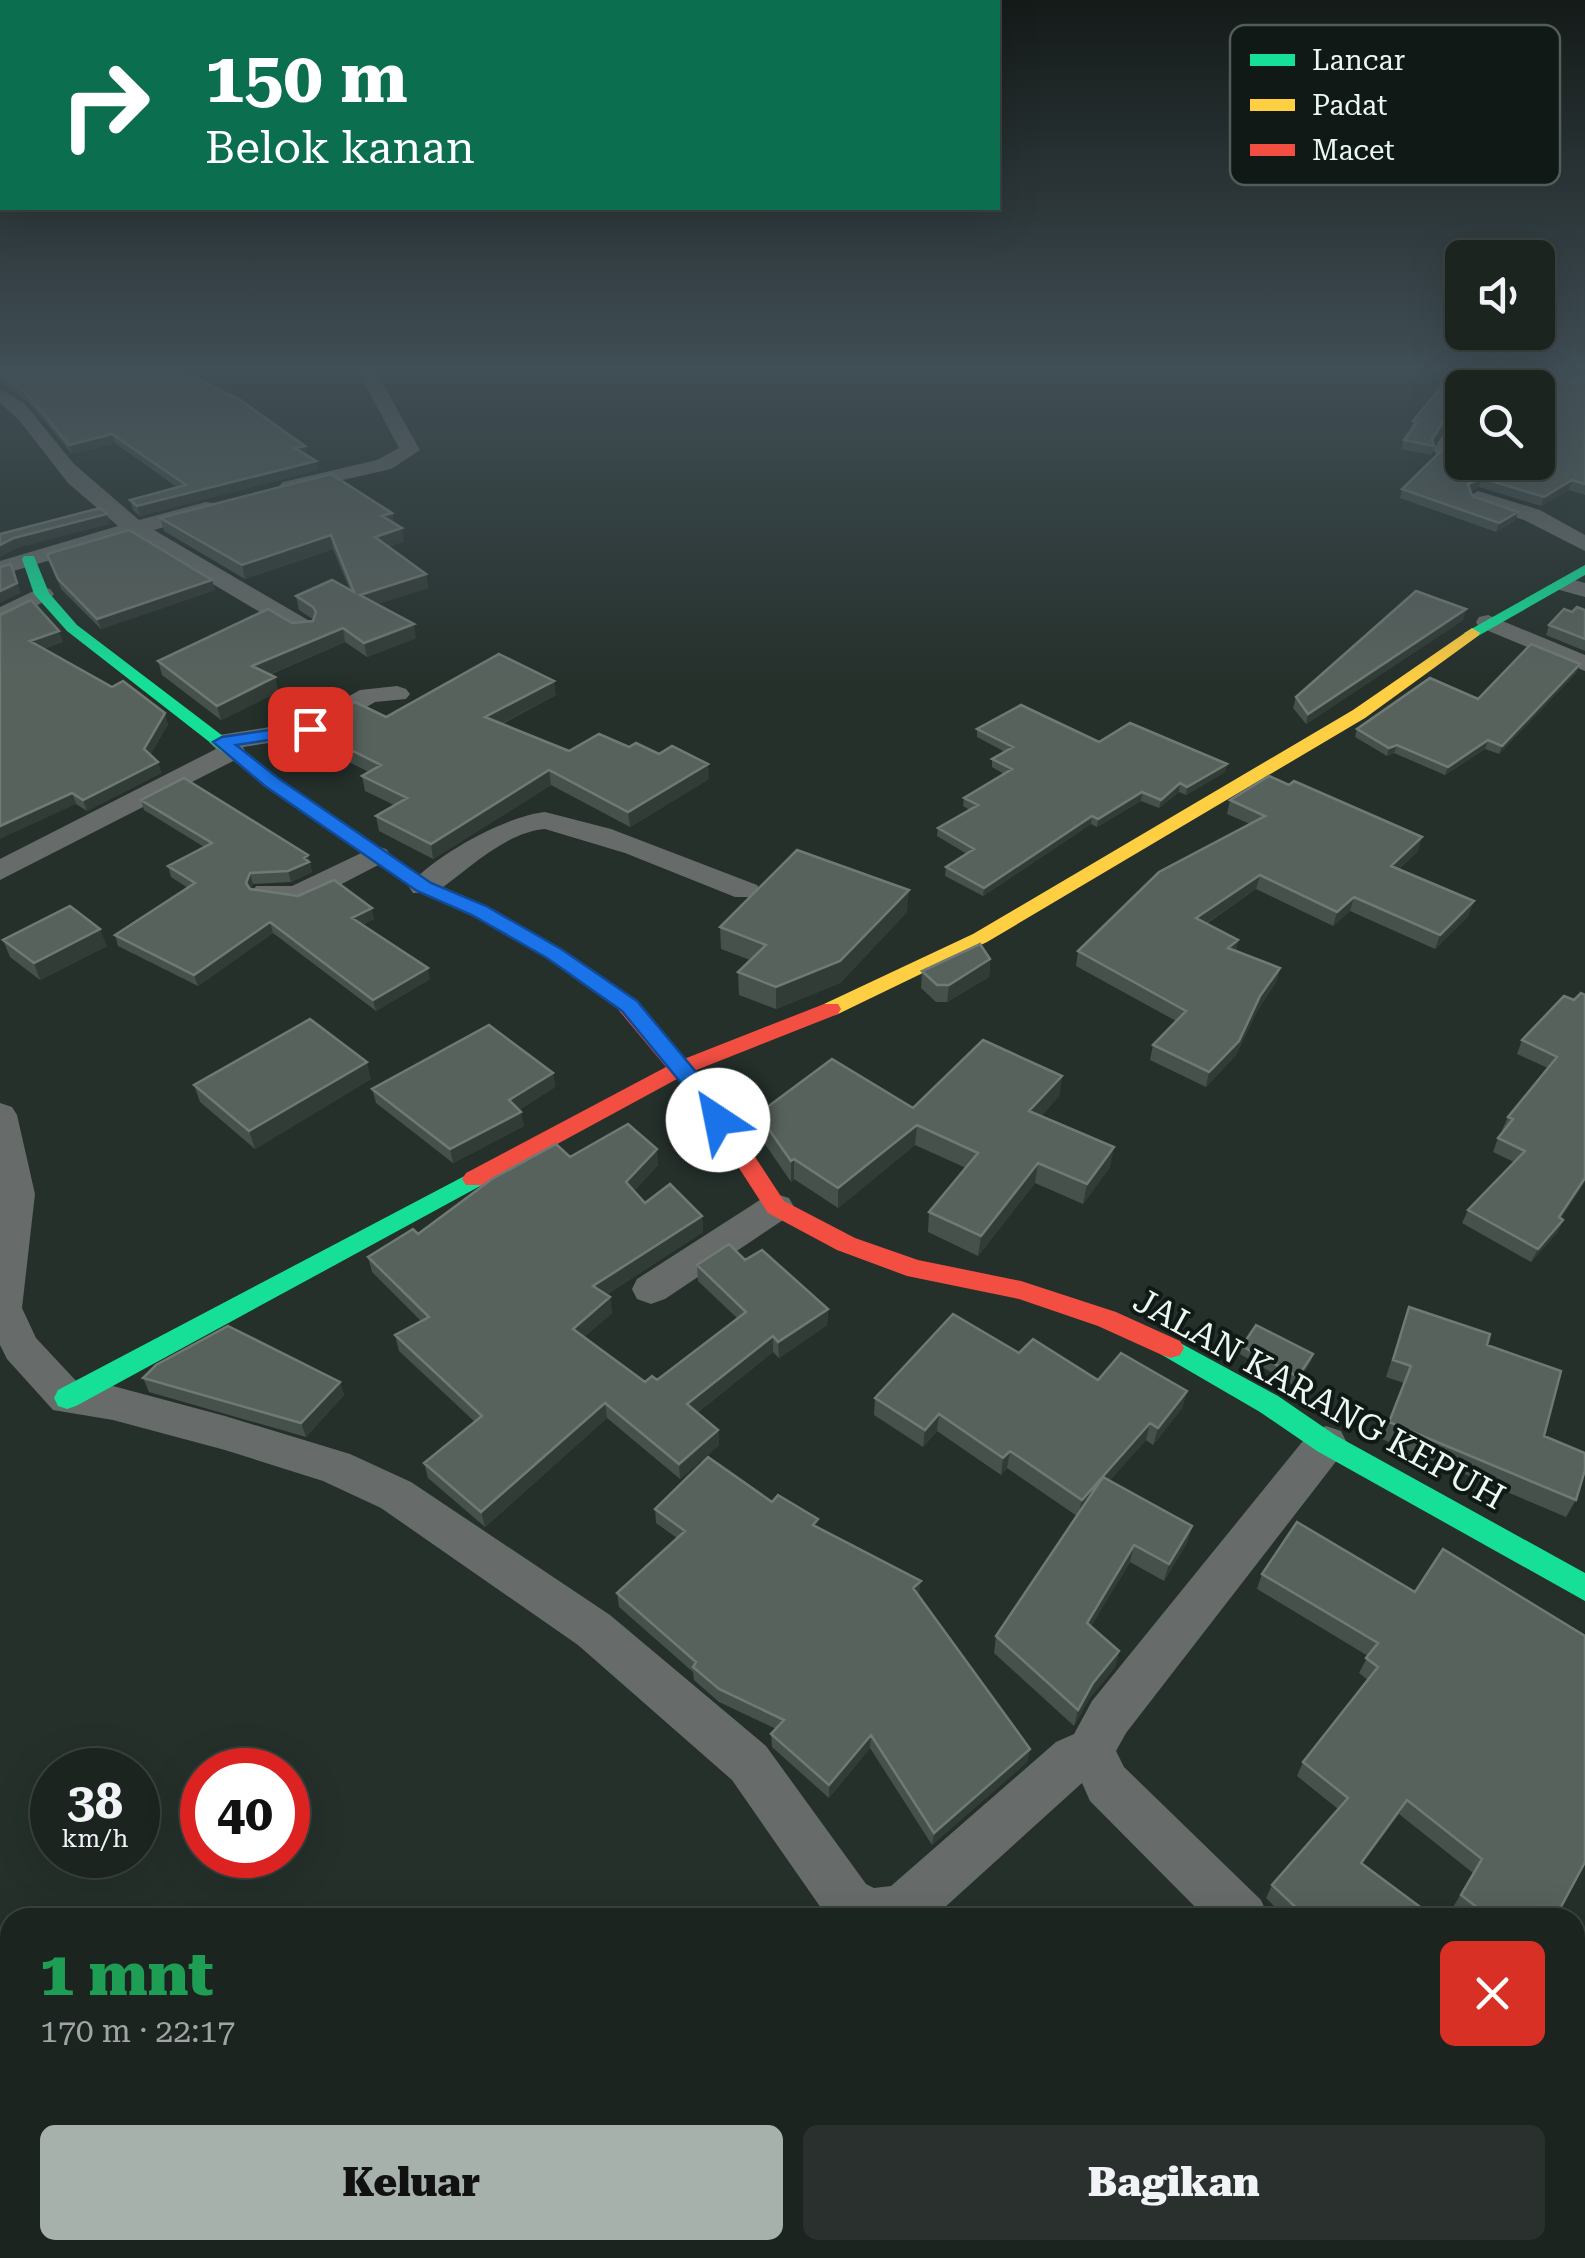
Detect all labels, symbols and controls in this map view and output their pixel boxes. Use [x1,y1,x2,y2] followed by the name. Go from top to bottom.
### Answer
[1230,25,1560,185] legend
[205,37,408,119] text: 150 m
[40,40,170,170] icon: right
[1312,44,1405,77] text: Lancar
[1312,89,1387,122] text: Padat
[205,121,475,174] text: Belok kanan
[1312,134,1395,167] text: Macet
[1445,240,1555,480] map controls
[1445,240,1555,350] button: sound
[1445,370,1555,480] button: search
[268,687,353,772] pin
[283,702,338,757] icon: arrive
[666,1068,770,1172] position arrow
[1126,1280,1512,1518] street label: JALAN KARANG KEPUH
[180,1748,310,1878] speed limit sign: 40
[67,1772,123,1830] text: 38
[62,1824,128,1853] text: km/h
[40,1939,213,2010] text: 1 mnt
[1440,1941,1545,2046] button: close
[40,2012,235,2050] text: 170 m · 22:17
[40,2125,783,2240] button: Keluar
[803,2125,1545,2240] button: Bagikan

